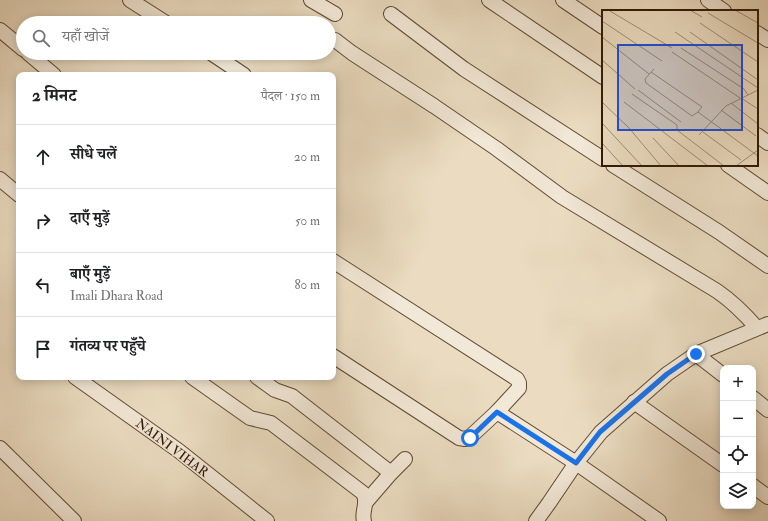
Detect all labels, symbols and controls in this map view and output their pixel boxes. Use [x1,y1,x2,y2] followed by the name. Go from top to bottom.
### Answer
[602,10,758,166] inset map
[16,16,336,60] search box
[30,27,52,49] icon: search
[62,27,109,46] text: यहाँ खोजें
[32,85,76,106] text: 2 मिनट
[261,88,320,104] text: पैदल · 150 m
[70,145,117,164] text: सीधे चलें
[32,146,54,168] icon: ahead
[294,149,320,165] text: 20 m
[70,209,110,228] text: दाएँ मुड़ें
[32,210,54,232] icon: right
[295,213,320,229] text: 50 m
[70,265,110,284] text: बाएँ मुड़ें
[32,274,54,296] icon: left
[294,277,320,293] text: 80 m
[70,288,163,304] text: Imali Dhara Road
[70,337,146,356] text: गंतव्य पर पहुँचे
[32,338,54,360] icon: arrive
[687,345,705,363] route end
[720,365,756,509] map controls
[720,365,756,401] button: +
[720,401,756,437] button: −
[132,415,212,481] street label: NAINI VIHAR
[461,429,479,447] route start
[720,437,756,473] button: locate
[720,473,756,509] button: layers

